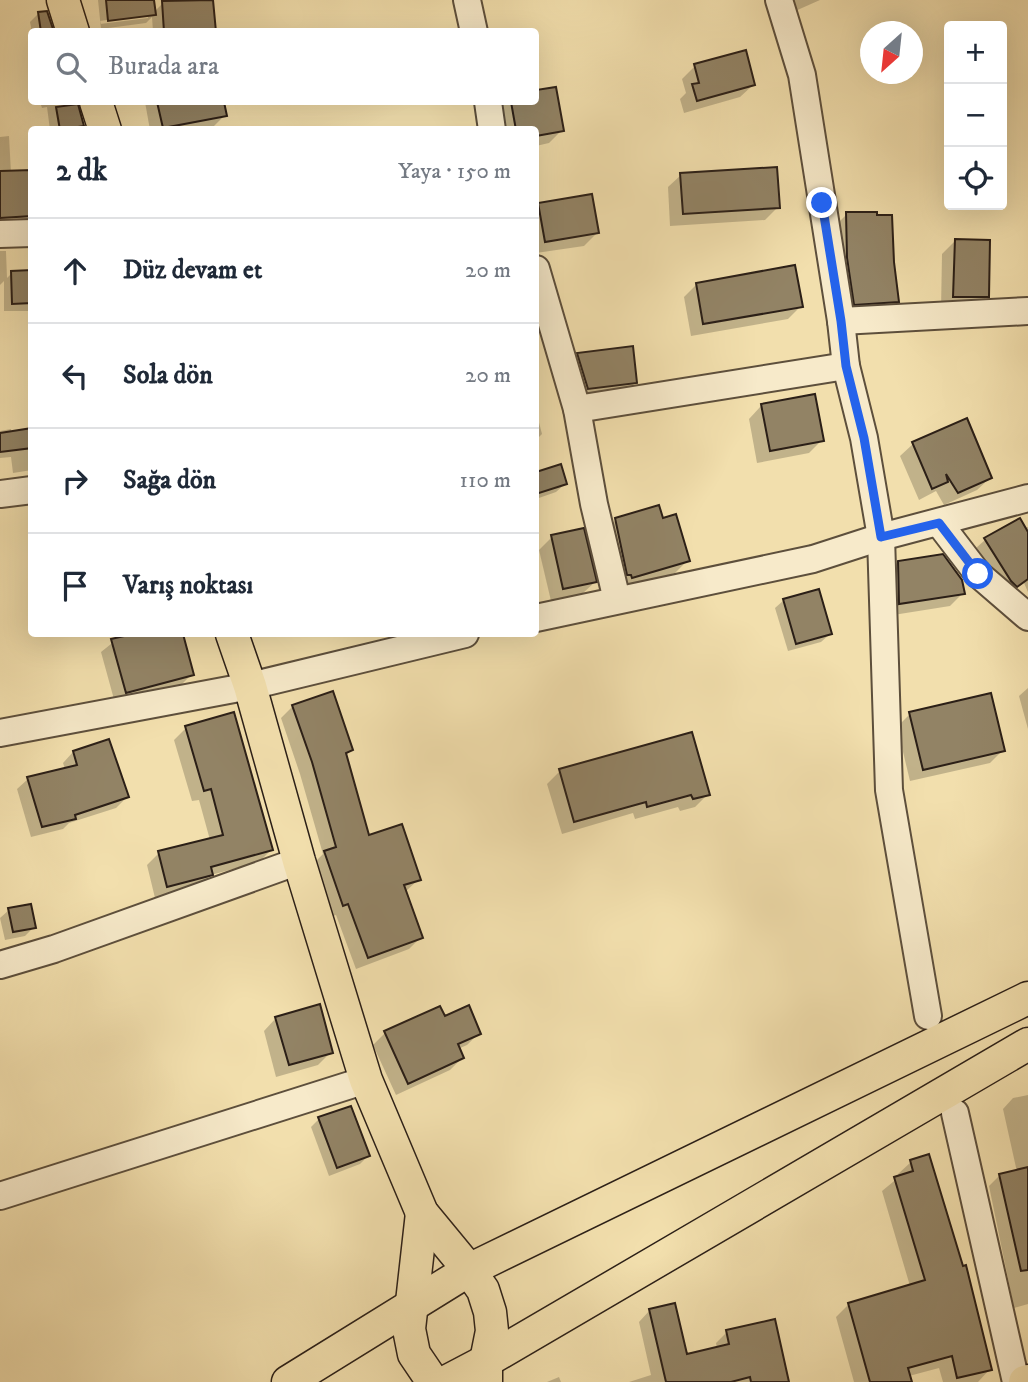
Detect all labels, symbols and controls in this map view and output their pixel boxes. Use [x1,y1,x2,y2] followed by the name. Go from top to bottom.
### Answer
[860,21,923,84] north arrow
[944,21,1007,210] map controls
[944,21,1007,84] button: +
[28,28,539,105] search box
[52,48,90,86] icon: search
[108,50,219,83] text: Burada ara
[944,84,1007,147] button: −
[944,147,1007,210] button: locate
[56,153,107,190] text: 2 dk
[398,157,511,186] text: Yaya · 150 m
[806,187,837,218] route end
[56,252,94,290] icon: ahead
[123,254,262,287] text: Düz devam et
[465,256,511,285] text: 20 m
[56,357,94,395] icon: left
[123,359,213,392] text: Sola dön
[465,361,511,390] text: 20 m
[56,462,94,500] icon: right
[123,464,216,497] text: Sağa dön
[460,466,511,495] text: 110 m
[962,558,993,589] route start
[56,567,94,605] icon: arrive
[123,569,253,602] text: Varış noktası

